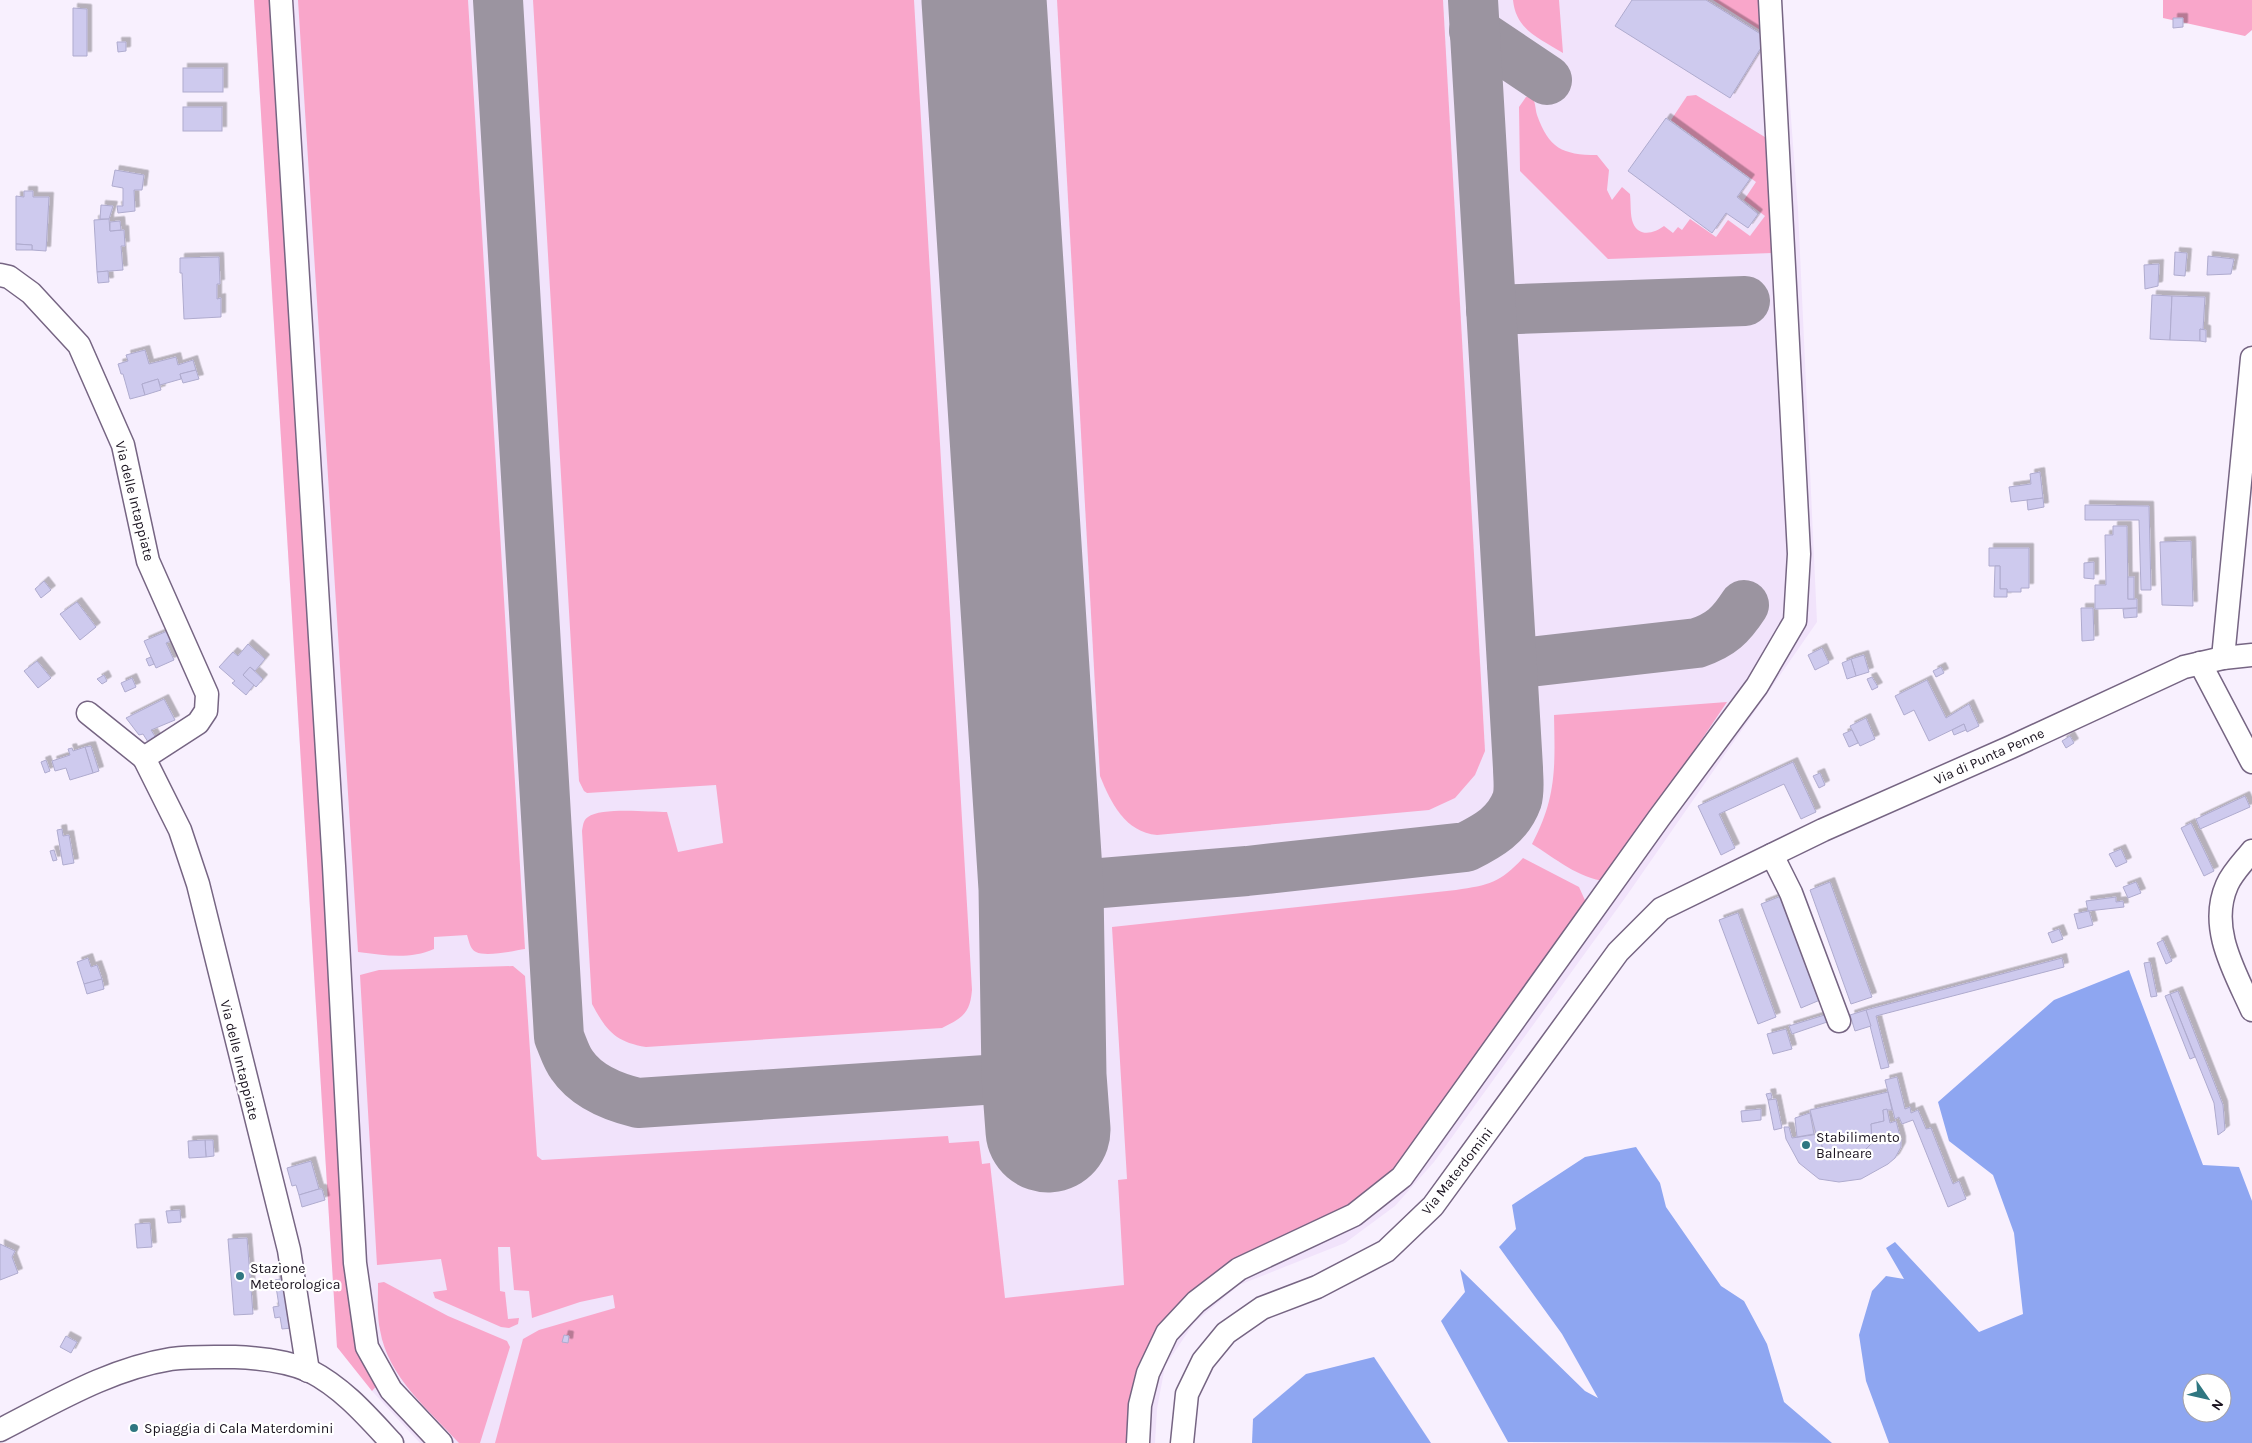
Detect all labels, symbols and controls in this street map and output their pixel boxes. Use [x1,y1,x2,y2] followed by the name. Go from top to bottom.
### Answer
[111,439,158,563] street label: Via delle Intappiate
[1931,725,2047,788] street label: Via di Punta Penne
[216,998,263,1122] street label: Via delle Intappiate
[1418,1124,1497,1218] street label: Via Materdomini
[1816,1129,1900,1162] place label: Stabilimento Balneare
[1800,1139,1812,1151] marker: Stabilimento Balneare
[250,1260,340,1293] place label: Stazione Meteorologica
[234,1270,246,1282] marker: Stazione Meteorologica
[2182,1373,2232,1423] north arrow
[2208,1396,2227,1414] text: N
[144,1420,333,1437] place label: Spiaggia di Cala Materdomini
[128,1422,140,1434] marker: Spiaggia di Cala Materdomini

